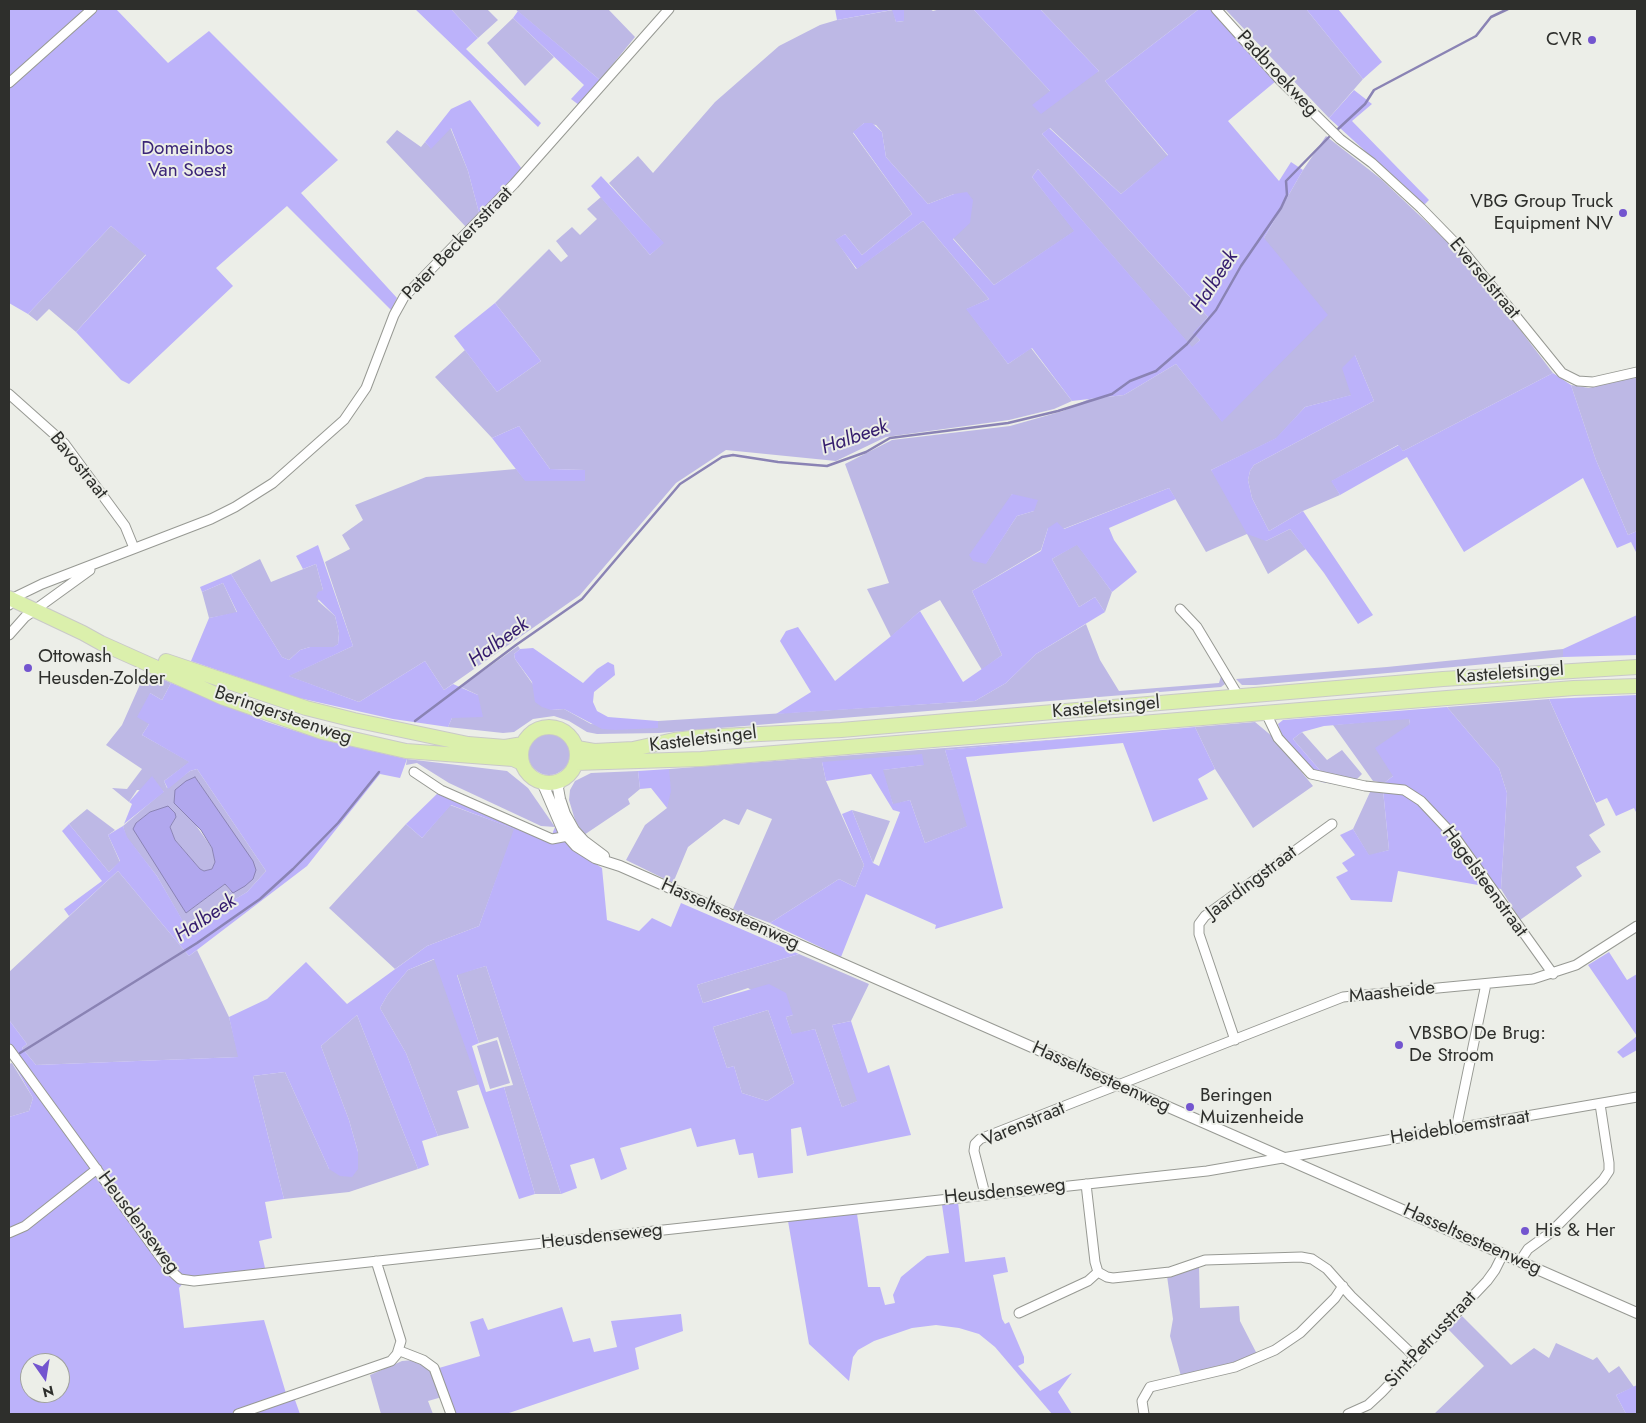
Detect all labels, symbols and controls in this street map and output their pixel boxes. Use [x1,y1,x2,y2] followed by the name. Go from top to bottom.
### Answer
[1232,26,1322,122] street label: Padbroekweg
[1546,29,1582,51] place label: CVR
[1586,34,1598,46] marker: CVR
[141,138,233,182] park label: Domeinbos Van Soest
[398,183,518,305] street label: Pater Beckersstraat
[1470,191,1613,235] place label: VBG Group Truck Equipment NV
[1617,207,1629,219] marker: VBG Group Truck Equipment NV
[1444,234,1524,324] street label: Everselstraat
[1186,247,1244,317] water label: Halbeek
[818,415,892,461] water label: Halbeek
[44,428,112,504] street label: Bavostraat
[464,613,534,673] water label: Halbeek
[38,646,165,690] place label: Ottowash Heusden-Zolder
[1455,659,1565,689] street label: Kasteletsingel
[22,662,34,674] marker: Ottowash Heusden-Zolder
[211,682,355,750] street label: Beringersteenweg
[1051,692,1161,724] street label: Kasteletsingel
[648,722,758,758] street label: Kasteletsingel
[1436,822,1532,942] street label: Hagelsteenstraat
[1202,842,1302,924] street label: Jaardingstraat
[657,874,803,956] street label: Hasseltsesteenweg
[171,890,241,948] water label: Halbeek
[1348,977,1436,1009] street label: Maasheide
[1409,1023,1546,1067] place label: VBSBO De Brug: De Stroom
[1028,1037,1174,1119] street label: Hasseltsesteenweg
[1393,1039,1405,1051] marker: VBSBO De Brug: De Stroom
[1200,1085,1304,1129] place label: Beringen Muizenheide
[979,1097,1069,1153] street label: Varenstraat
[1184,1101,1196,1113] marker: Beringen Muizenheide
[1389,1106,1531,1150] street label: Heidebloemstraat
[92,1167,184,1279] street label: Heusdenseweg
[943,1174,1067,1210] street label: Heusdenseweg
[1399,1199,1545,1281] street label: Hasseltsesteenweg
[540,1219,664,1255] street label: Heusdenseweg
[1535,1220,1615,1242] place label: His & Her
[1519,1225,1531,1237] marker: His & Her
[1380,1287,1482,1393] street label: Sint-Petrusstraat
[20,1353,70,1403] north arrow
[40,1381,56,1403] text: N

